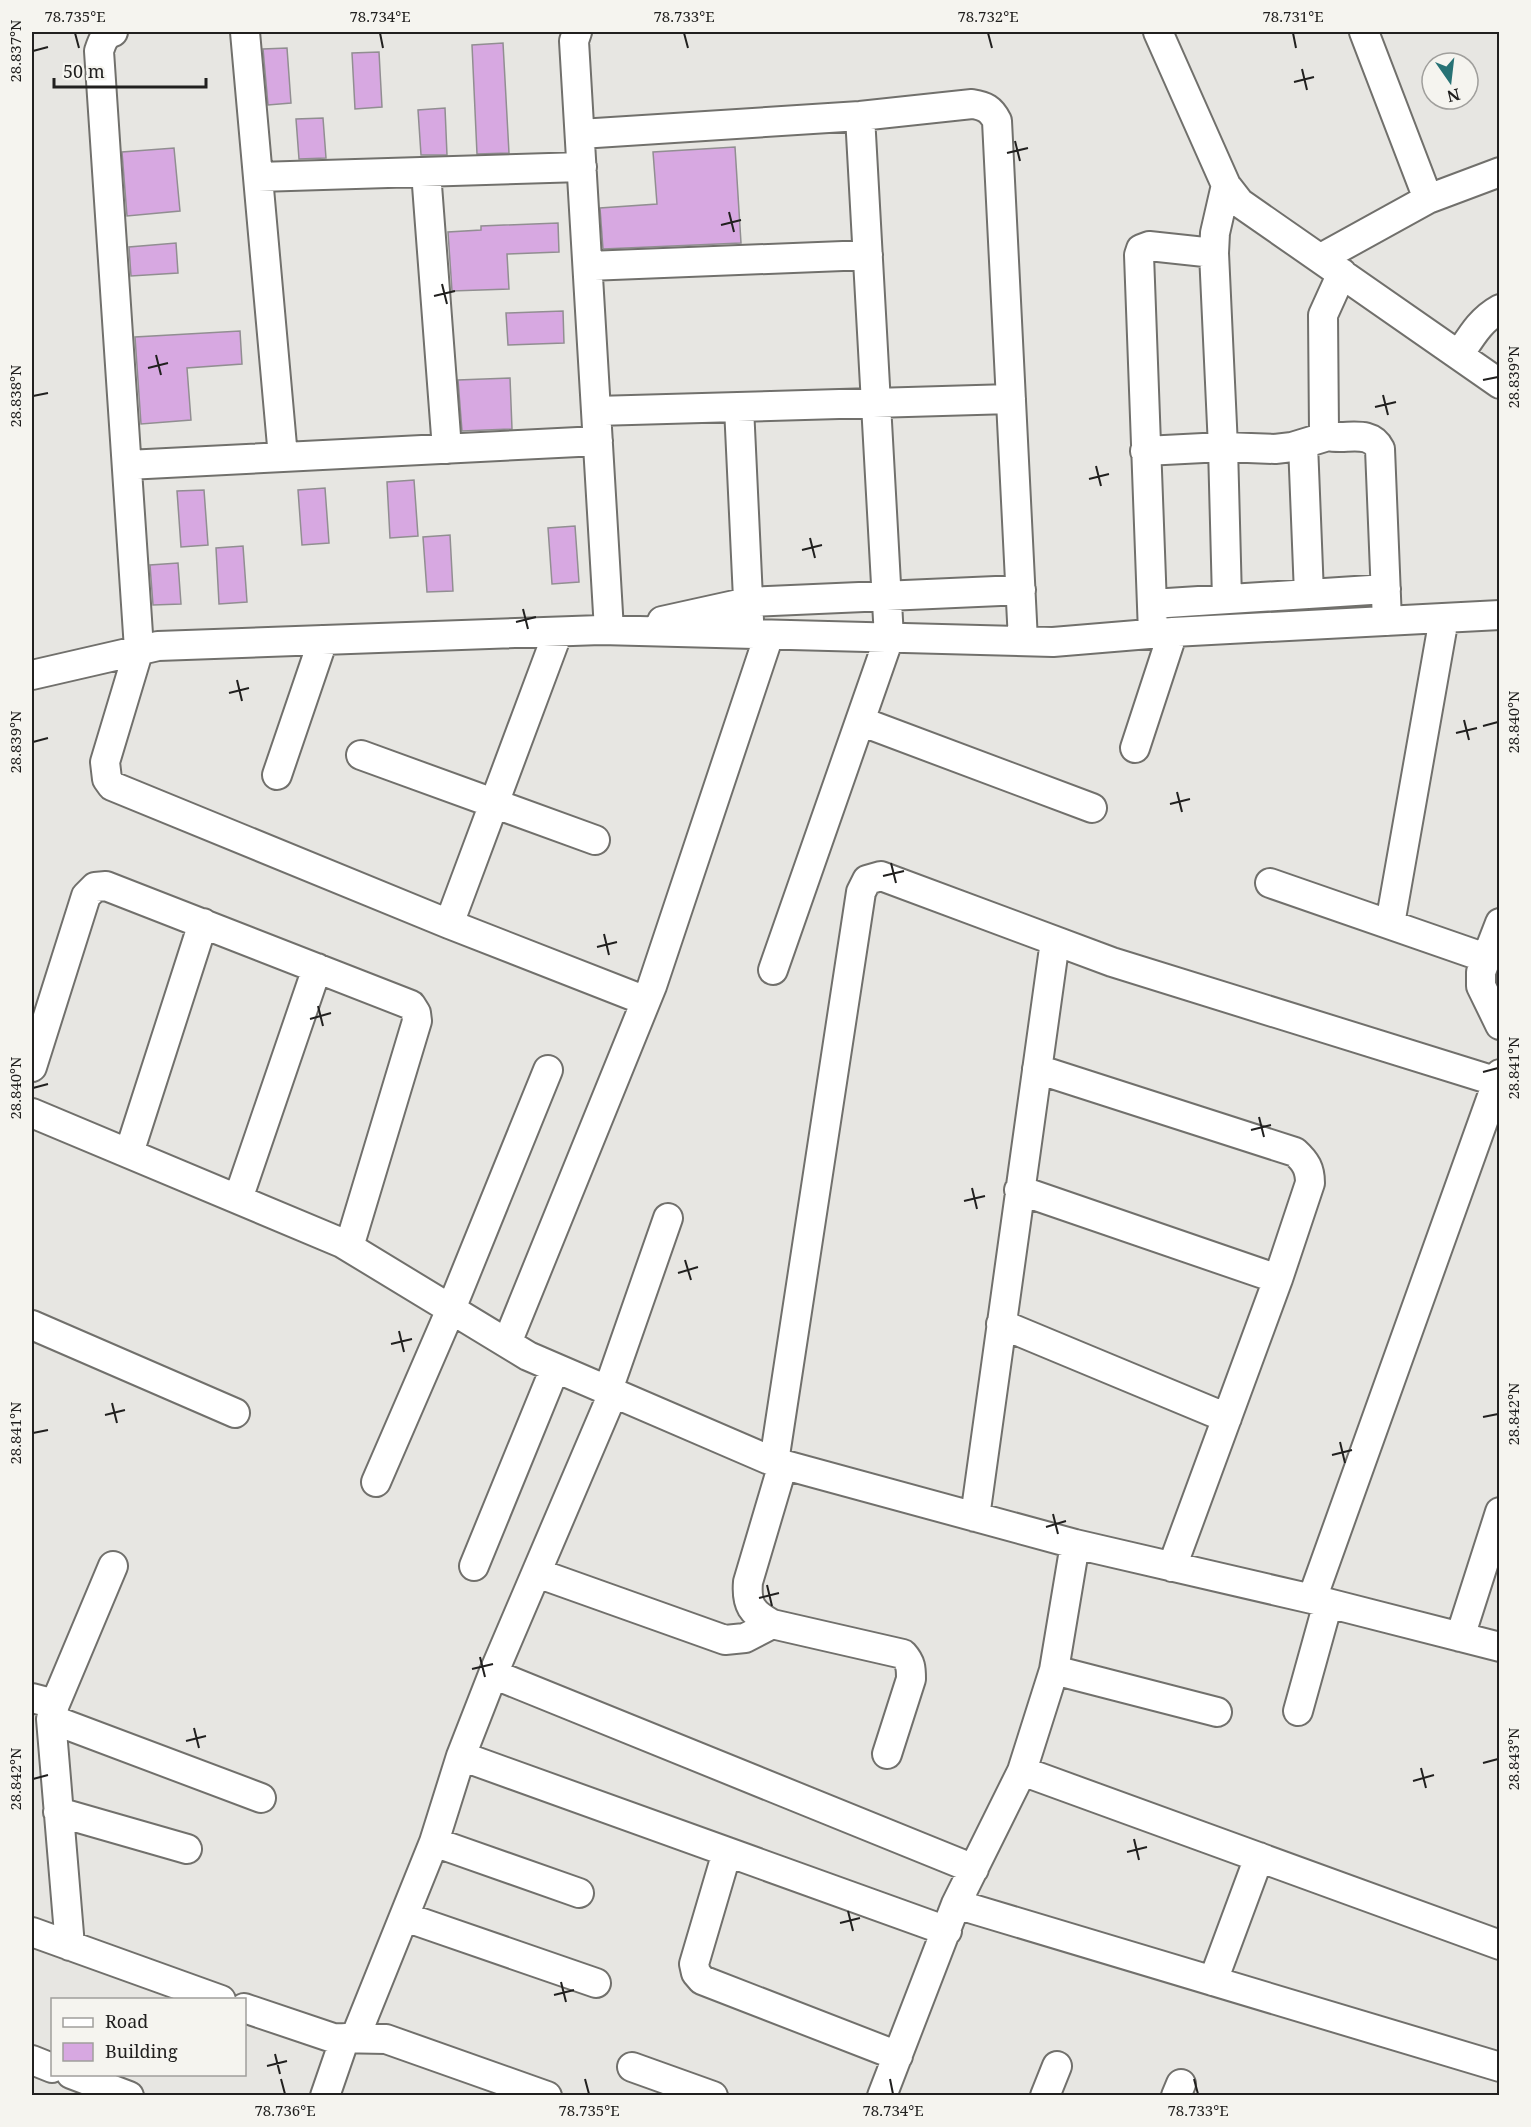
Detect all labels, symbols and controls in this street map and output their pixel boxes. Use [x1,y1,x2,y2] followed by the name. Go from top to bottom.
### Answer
[44,6,106,26] text: 78.735°E
[349,6,411,26] text: 78.734°E
[653,6,715,26] text: 78.733°E
[957,6,1019,26] text: 78.732°E
[1262,6,1324,26] text: 78.731°E
[5,19,25,83] text: 28.837°N
[54,51,206,89] scale bar
[1420,51,1480,111] north arrow
[63,59,105,83] text: 50 m
[1444,83,1462,108] text: N
[1503,345,1523,409] text: 28.839°N
[5,364,25,428] text: 28.838°N
[1503,690,1523,754] text: 28.840°N
[5,710,25,774] text: 28.839°N
[1503,1036,1523,1100] text: 28.841°N
[5,1056,25,1120] text: 28.840°N
[1503,1382,1523,1446] text: 28.842°N
[5,1401,25,1465] text: 28.841°N
[1503,1727,1523,1791] text: 28.843°N
[5,1747,25,1811] text: 28.842°N
[51,1998,246,2076] legend
[105,2009,148,2033] text: Road
[105,2039,178,2063] text: Building
[254,2100,316,2120] text: 78.736°E
[558,2100,620,2120] text: 78.735°E
[862,2100,924,2120] text: 78.734°E
[1167,2100,1229,2120] text: 78.733°E

